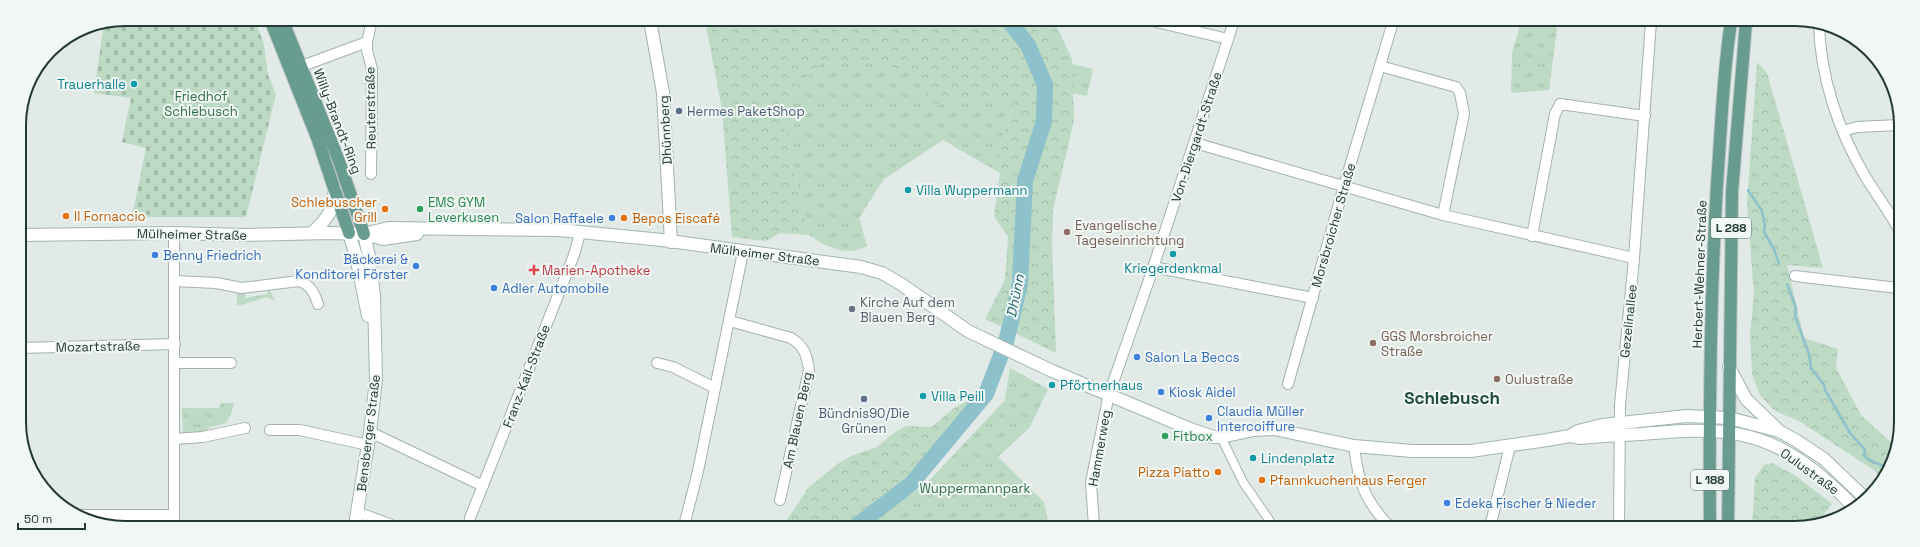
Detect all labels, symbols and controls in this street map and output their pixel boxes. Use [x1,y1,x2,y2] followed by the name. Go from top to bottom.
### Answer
[310,66,365,176] street label: Willy-Brandt-Ring
[361,66,380,150] street label: Reuterstraße
[1167,70,1226,205] street label: Von-Diergardt-Straße
[57,76,126,93] place label: Trauerhalle
[129,79,139,89] marker: Trauerhalle
[164,88,238,120] park label: Friedhof Schlebusch
[655,95,676,165] street label: Dhünnberg
[687,103,805,120] place label: Hermes PaketShop
[674,106,684,116] marker: Hermes PaketShop
[1308,161,1359,289] street label: Morsbroicher Straße
[916,182,1028,199] place label: Villa Wuppermann
[903,185,913,195] marker: Villa Wuppermann
[291,194,377,226] place label: Schlebuscher Grill
[428,194,499,226] place label: EMS GYM Leverkusen
[1688,199,1711,349] street label: Herbert-Wehner-Straße
[380,204,390,214] marker: Schlebuscher Grill
[415,204,425,214] marker: EMS GYM Leverkusen
[74,208,146,225] place label: Il Fornaccio
[515,210,604,227] place label: Salon Raffaele
[632,210,720,227] place label: Bepos Eiscafé
[61,211,71,221] marker: Il Fornaccio
[607,213,617,223] marker: Salon Raffaele
[619,213,629,223] marker: Bepos Eiscafé
[1075,217,1184,249] place label: Evangelische Tageseinrichtung
[1711,218,1751,238] road number: L 288
[137,225,247,244] street label: Mülheimer Straße
[1062,227,1072,237] marker: Evangelische Tageseinrichtung
[709,239,821,270] street label: Mülheimer Straße
[163,247,261,264] place label: Benny Friedrich
[1168,249,1178,259] marker: Kriegerdenkmal
[150,250,160,260] marker: Benny Friedrich
[295,251,408,283] place label: Bäckerei & Konditorei Förster
[1124,260,1222,277] place label: Kriegerdenkmal
[411,261,421,271] marker: Bäckerei & Konditorei Förster
[542,262,651,279] place label: Marien-Apotheke
[529,265,539,275] marker: Marien-Apotheke
[1002,273,1028,319] water label: Dhünn
[502,280,609,297] place label: Adler Automobile
[489,283,499,293] marker: Adler Automobile
[1616,283,1641,359] street label: Gezelinallee
[860,294,955,326] place label: Kirche Auf dem Blauen Berg
[847,304,857,314] marker: Kirche Auf dem Blauen Berg
[499,322,554,430] street label: Franz-Kail-Straße
[1381,328,1493,360] place label: GGS Morsbroicher Straße
[55,337,141,356] street label: Mozartstraße
[1368,338,1378,348] marker: GGS Morsbroicher Straße
[1145,349,1240,366] place label: Salon La Beccs
[1132,352,1142,362] marker: Salon La Beccs
[779,370,816,470] street label: Am Blauen Berg
[1505,371,1574,388] place label: Oulustraße
[353,373,384,493] street label: Bensberger Straße
[1492,374,1502,384] marker: Oulustraße
[1060,377,1143,394] place label: Pförtnerhaus
[1047,380,1057,390] marker: Pförtnerhaus
[1169,384,1236,401] place label: Kiosk Aidel
[1156,387,1166,397] marker: Kiosk Aidel
[1404,387,1500,409] district label: Schlebusch
[931,388,984,405] place label: Villa Peill
[918,391,928,401] marker: Villa Peill
[859,394,869,404] marker: Bündnis90/Die Grünen
[1217,403,1304,435] place label: Claudia Müller Intercoiffure
[818,405,910,437] place label: Bündnis90/Die Grünen
[1084,409,1115,488] street label: Hammerweg
[1204,413,1214,423] marker: Claudia Müller Intercoiffure
[1173,428,1213,445] place label: Fitbox
[1160,431,1170,441] marker: Fitbox
[1777,444,1842,498] street label: Oulustraße
[1261,450,1335,467] place label: Lindenplatz
[1248,453,1258,463] marker: Lindenplatz
[1138,464,1210,481] place label: Pizza Piatto
[1213,467,1223,477] marker: Pizza Piatto
[1691,470,1729,490] road number: L 188
[1270,472,1427,489] place label: Pfannkuchenhaus Ferger
[1257,475,1267,485] marker: Pfannkuchenhaus Ferger
[920,480,1030,497] park label: Wuppermannpark
[1455,495,1597,512] place label: Edeka Fischer & Nieder
[1442,498,1452,508] marker: Edeka Fischer & Nieder
[18,505,85,531] scale bar
[24,511,52,527] text: 50 m

